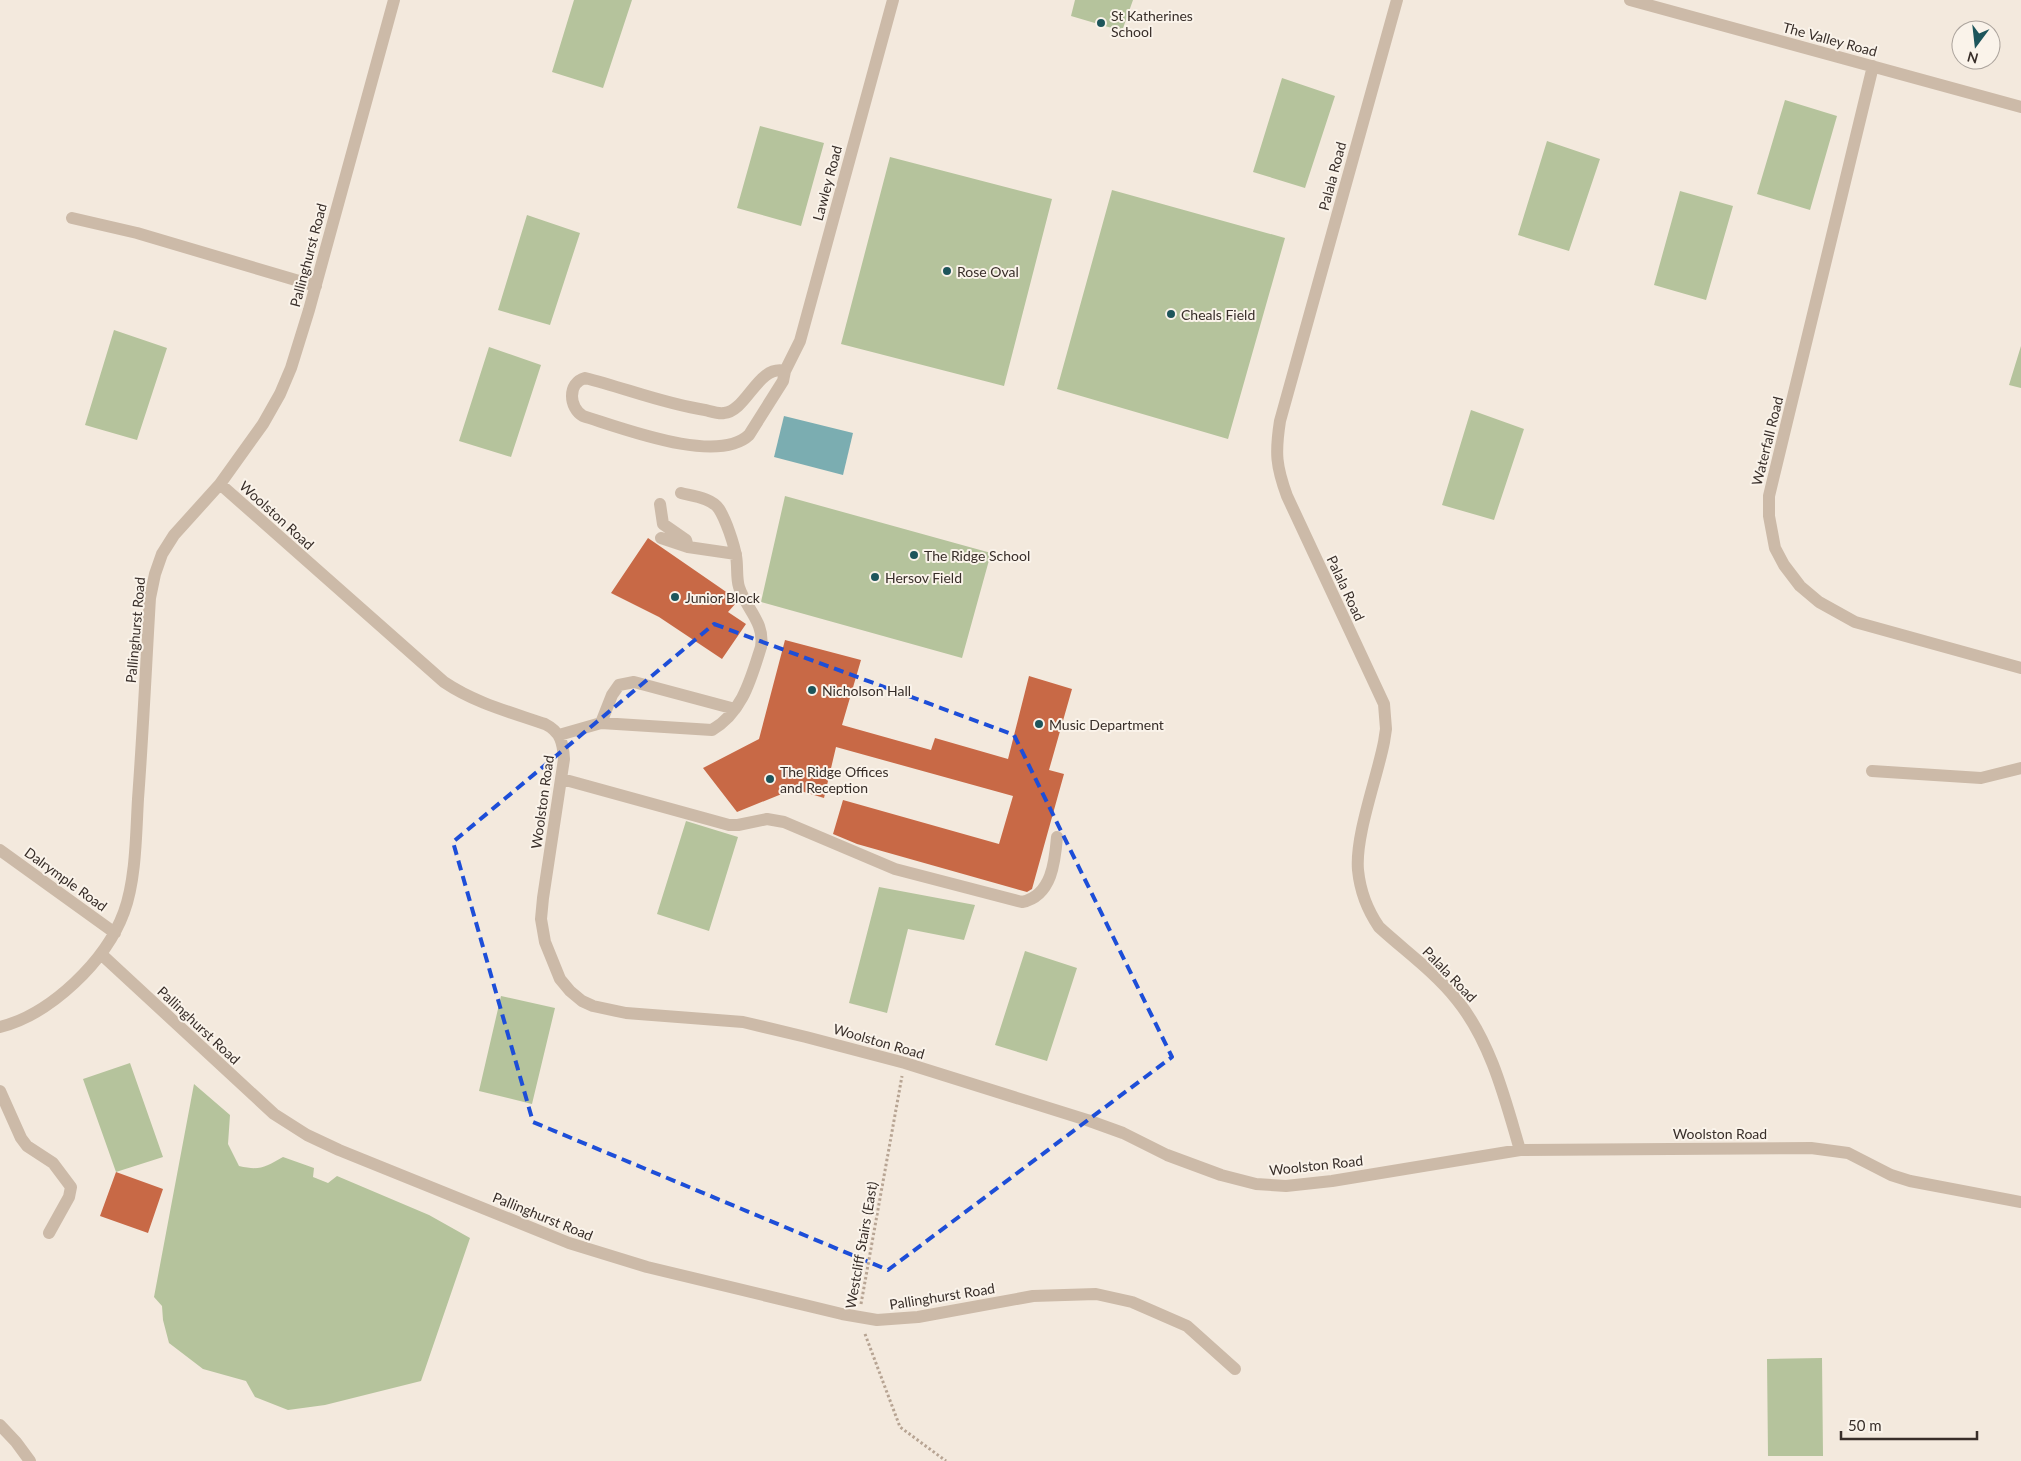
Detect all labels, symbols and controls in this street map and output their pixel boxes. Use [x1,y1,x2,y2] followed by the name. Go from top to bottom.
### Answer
[1111,7,1193,40] place label: St Katherines School
[1095,17,1107,29] marker: St Katherines School
[1781,18,1879,60] street label: The Valley Road
[1951,20,2001,70] north arrow
[1965,48,1980,68] text: N
[1315,140,1349,212] street label: Palala Road
[809,144,845,222] street label: Lawley Road
[286,201,330,309] street label: Pallinghurst Road
[957,263,1019,280] place label: Rose Oval
[941,265,953,277] marker: Rose Oval
[1181,306,1255,323] place label: Cheals Field
[1165,308,1177,320] marker: Cheals Field
[1748,395,1786,487] street label: Waterfall Road
[236,477,318,553] street label: Woolston Road
[924,547,1030,564] place label: The Ridge School
[908,549,920,561] marker: The Ridge School
[1323,553,1369,623] street label: Palala Road
[885,569,962,586] place label: Hersov Field
[869,571,881,583] marker: Hersov Field
[122,576,148,684] street label: Pallinghurst Road
[685,589,761,606] place label: Junior Block
[669,591,681,603] marker: Junior Block
[822,682,911,699] place label: Nicholson Hall
[806,684,818,696] marker: Nicholson Hall
[1049,716,1164,733] place label: Music Department
[1033,718,1045,730] marker: Music Department
[527,754,557,850] street label: Woolston Road
[780,763,889,796] place label: The Ridge Offices and Reception
[764,773,776,785] marker: The Ridge Offices and Reception
[21,843,111,915] street label: Dalrymple Road
[1419,943,1481,1005] street label: Palala Road
[154,982,244,1068] street label: Pallinghurst Road
[831,1020,927,1062] street label: Woolston Road
[1673,1125,1767,1142] street label: Woolston Road
[1268,1152,1364,1178] street label: Woolston Road
[841,1180,881,1310] street label: Westcliff Stairs (East)
[490,1188,596,1244] street label: Pallinghurst Road
[888,1279,996,1313] street label: Pallinghurst Road
[1841,1408,1977,1440] scale bar
[1848,1416,1882,1434] text: 50 m

